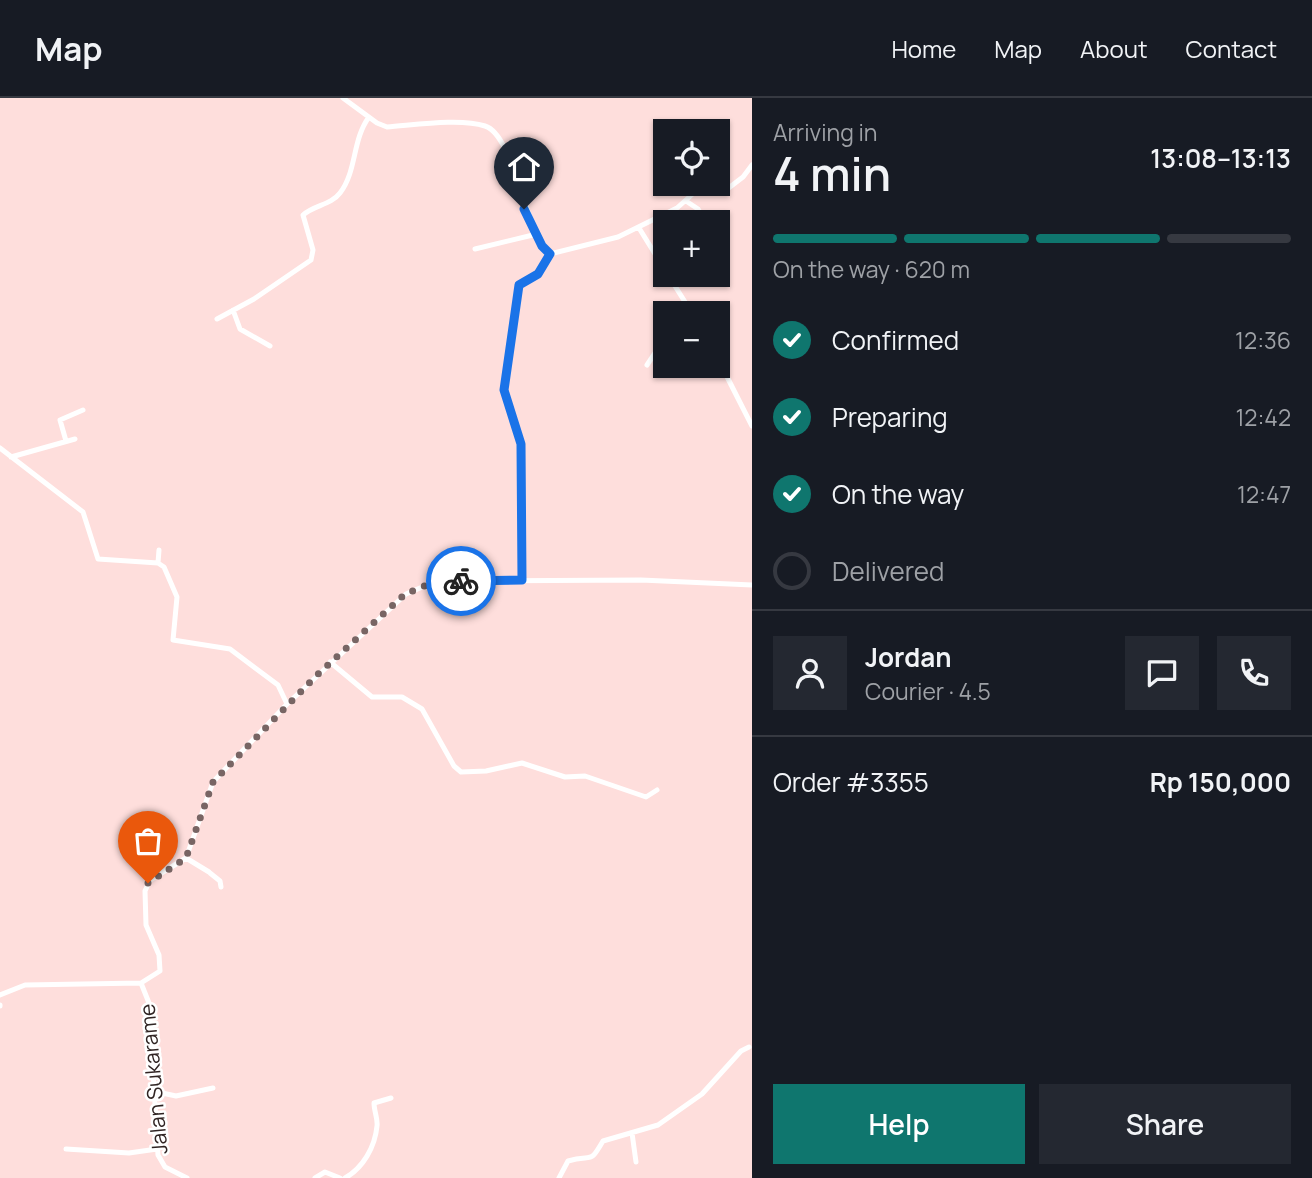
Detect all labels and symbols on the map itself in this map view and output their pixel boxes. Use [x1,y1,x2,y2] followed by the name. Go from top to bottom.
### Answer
[494,137,554,209] pin
[426,546,496,616] courier
[118,811,178,883] pin
[132,1003,174,1156] street label: Jalan Sukarame

